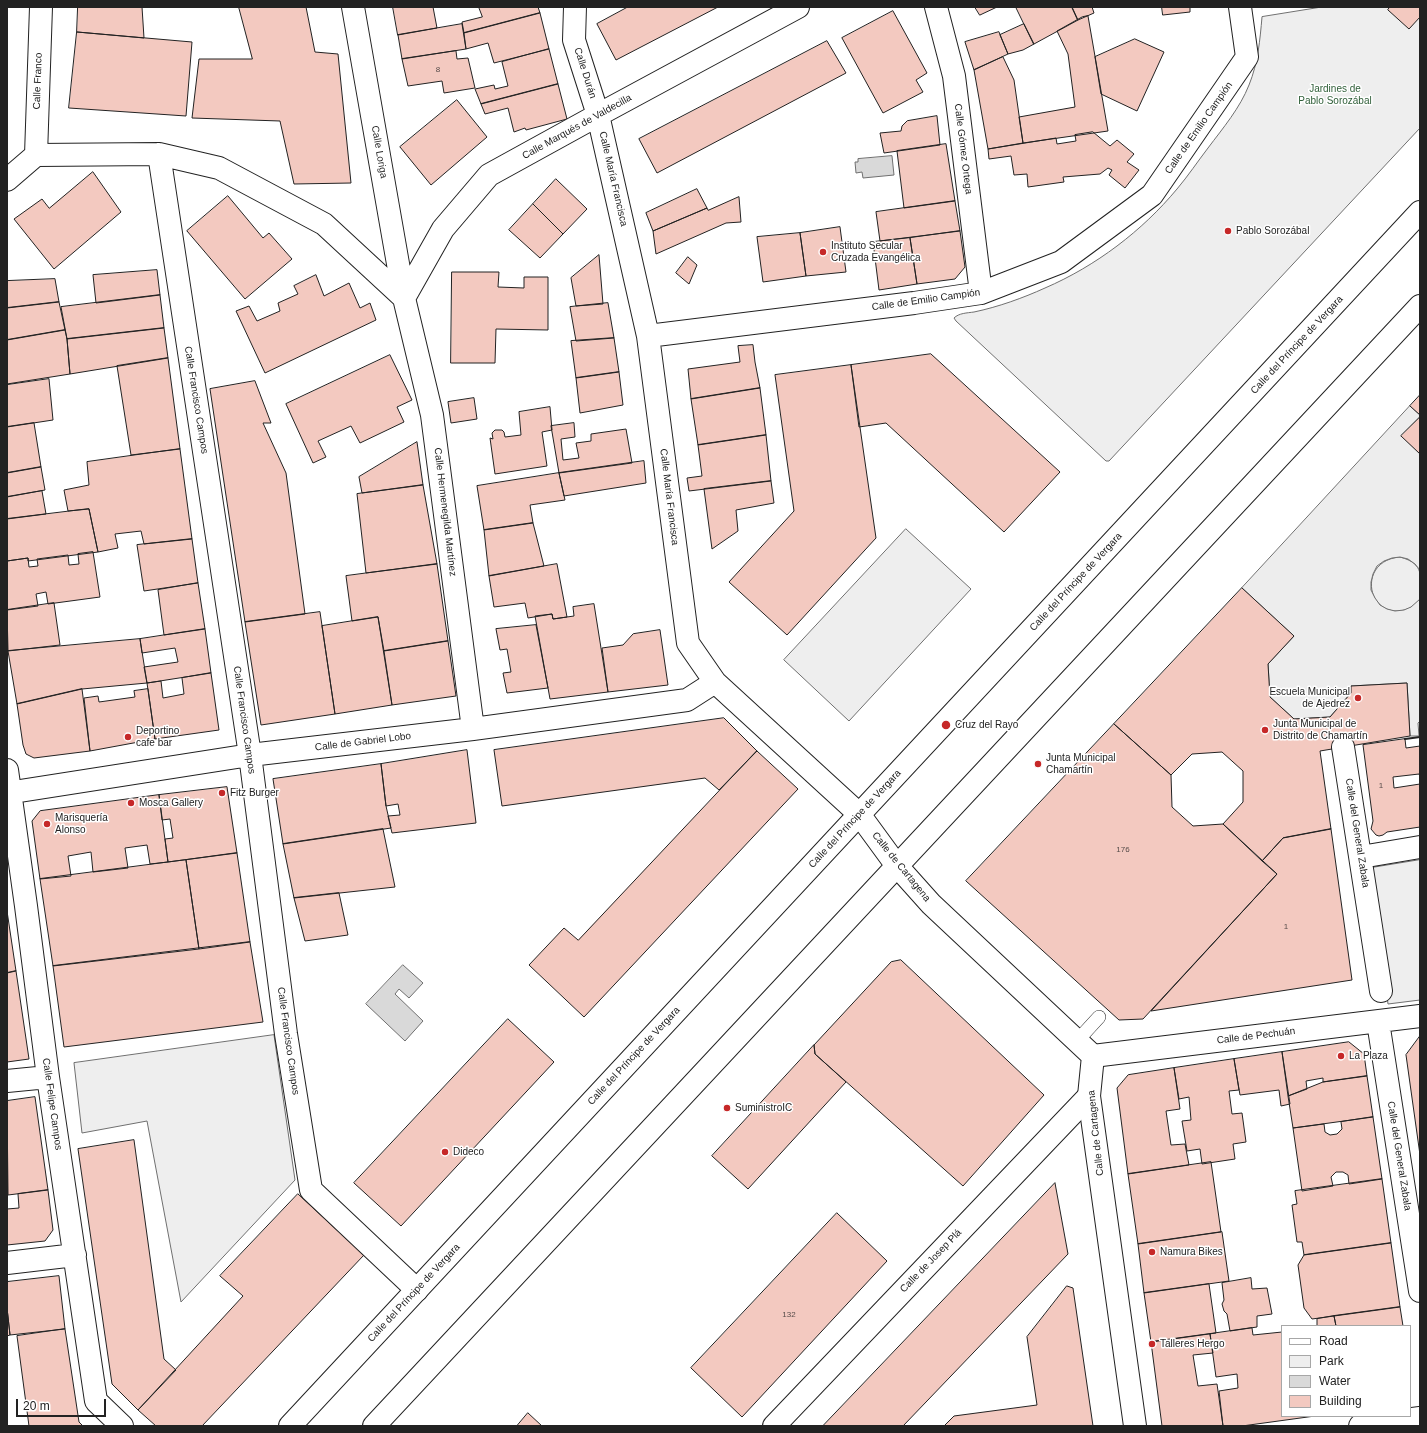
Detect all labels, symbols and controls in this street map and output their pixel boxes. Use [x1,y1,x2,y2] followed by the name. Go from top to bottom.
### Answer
[571,46,599,100] street label: Calle Durán
[31,52,45,110] street label: Calle Franco
[436,65,440,75] house number: 8
[1163,80,1235,176] street label: Calle de Emilio Campión
[1298,83,1372,106] park label: Jardines de Pablo Sorozábal
[520,92,634,162] street label: Calle Marqués de Valdecilla
[951,103,975,195] street label: Calle Gómez Ortega
[368,125,390,179] street label: Calle Loriga
[596,130,630,228] street label: Calle María Francisca
[1236,225,1309,237] place label: Pablo Sorozábal
[1223,226,1233,236] marker: Pablo Sorozábal
[831,240,920,264] place label: Instituto Secular Cruzada Evangélica
[818,247,828,257] marker: Instituto Secular Cruzada Evangélica
[871,286,981,314] street label: Calle de Emilio Campión
[1248,293,1346,397] street label: Calle del Príncipe de Vergara
[182,345,210,455] street label: Calle Francisco Campos
[431,447,459,577] street label: Calle Hermenegilda Martínez
[657,448,681,546] street label: Calle María Francisca
[1027,530,1125,634] street label: Calle del Príncipe de Vergara
[230,665,258,775] street label: Calle Francisco Campos
[1269,686,1350,710] place label: Escuela Municipal de Ajedrez
[1353,693,1363,703] marker: Escuela Municipal de Ajedrez
[1273,718,1367,742] place label: Junta Municipal de Distrito de Chamartín
[940,719,952,731] marker: Cruz del Rayo
[955,719,1018,731] place label: Cruz del Rayo
[136,725,179,748] place label: Deportino cafe bar
[1260,725,1270,735] marker: Junta Municipal de Distrito de Chamartín
[314,730,412,754] street label: Calle de Gabriel Lobo
[123,732,133,742] marker: Deportino cafe bar
[1046,752,1115,776] place label: Junta Municipal Chamartín
[1033,759,1043,769] marker: Junta Municipal Chamartín
[806,767,904,871] street label: Calle del Príncipe de Vergara
[1342,777,1372,889] street label: Calle del General Zabala
[1379,781,1383,791] house number: 1
[230,787,279,799] place label: Fitz Burger
[217,788,227,798] marker: Fitz Burger
[139,797,203,809] place label: Mosca Gallery
[126,798,136,808] marker: Mosca Gallery
[55,812,108,836] place label: Marisquería Alonso
[42,819,52,829] marker: Marisquería Alonso
[869,830,933,904] street label: Calle de Cartagena
[1116,845,1130,855] house number: 176
[1284,922,1288,932] house number: 1
[274,986,302,1096] street label: Calle Francisco Campos
[585,1004,683,1108] street label: Calle del Príncipe de Vergara
[1216,1025,1296,1047] street label: Calle de Pechuán
[1349,1050,1388,1062] place label: La Plaza
[1336,1051,1346,1061] marker: La Plaza
[40,1057,64,1151] street label: Calle Felipe Campos
[1086,1090,1106,1176] street label: Calle de Cartagena
[1384,1100,1414,1212] street label: Calle del General Zabala
[735,1102,792,1114] place label: SuministroIC
[722,1103,732,1113] marker: SuministroIC
[453,1146,484,1158] place label: Dideco
[440,1147,450,1157] marker: Dideco
[898,1227,964,1295] street label: Calle de Josep Plá
[365,1241,463,1345] street label: Calle del Príncipe de Vergara
[1160,1246,1223,1258] place label: Namura Bikes
[1147,1247,1157,1257] marker: Namura Bikes
[782,1310,796,1320] house number: 132
[1281,1325,1411,1417] legend
[1319,1334,1348,1348] text: Road
[1160,1338,1224,1350] place label: Talleres Hergo
[1147,1339,1157,1349] marker: Talleres Hergo
[1319,1354,1344,1368] text: Park
[1319,1374,1351,1388] text: Water
[18,1391,108,1417] scale bar
[1319,1394,1362,1408] text: Building
[23,1399,50,1413] text: 20 m

